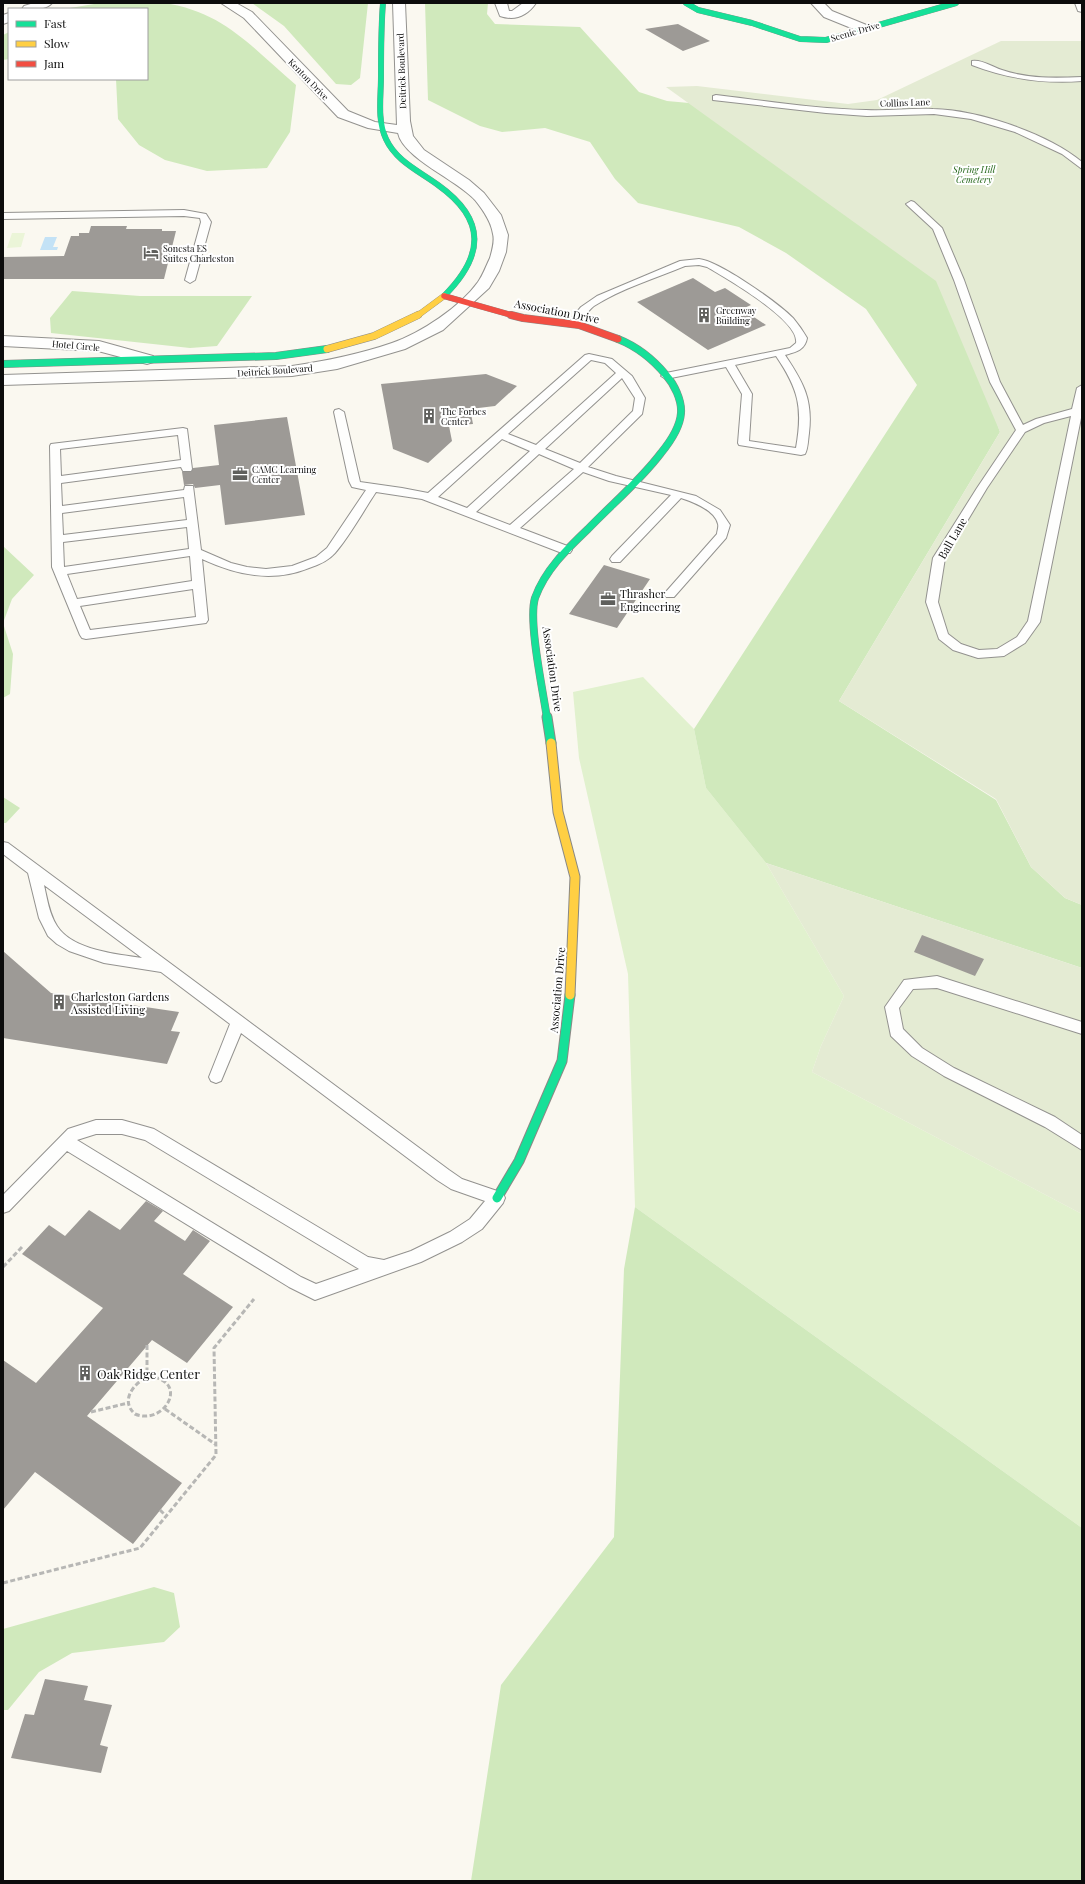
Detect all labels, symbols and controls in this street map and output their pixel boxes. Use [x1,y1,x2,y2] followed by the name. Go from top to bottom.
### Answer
[8,8,148,80] legend
[44,15,67,31] text: Fast
[829,18,881,44] street label: Scenic Drive
[394,32,408,109] street label: Deitrick Boulevard
[44,35,70,51] text: Slow
[43,55,65,71] text: Jam
[286,56,332,103] street label: Kenton Drive
[880,95,931,109] street label: Collins Lane
[952,163,996,185] park label: Spring Hill Cemetery
[163,242,235,264] place label: Sonesta ES Suites Charleston
[142,244,160,262] hotel icon: Sonesta ES Suites Charleston
[512,295,601,327] street label: Association Drive
[716,304,757,326] place label: Greenway Building
[695,306,713,324] building icon: Greenway Building
[51,337,101,353] street label: Hotel Circle
[237,361,314,379] street label: Deitrick Boulevard
[441,405,486,427] place label: The Forbes Center
[420,407,438,425] building icon: The Forbes Center
[252,463,317,485] place label: CAMC Learning Center
[231,465,249,483] office icon: CAMC Learning Center
[934,514,970,561] street label: Ball Lane
[620,586,680,614] place label: Thrasher Engineering
[599,590,617,608] office icon: Thrasher Engineering
[539,624,566,713] street label: Association Drive
[546,946,568,1035] street label: Association Drive
[70,989,169,1017] place label: Charleston Gardens Assisted Living
[50,993,68,1011] building icon: Charleston Gardens Assisted Living
[76,1364,94,1382] building icon: Oak Ridge Center
[97,1365,200,1382] place label: Oak Ridge Center

